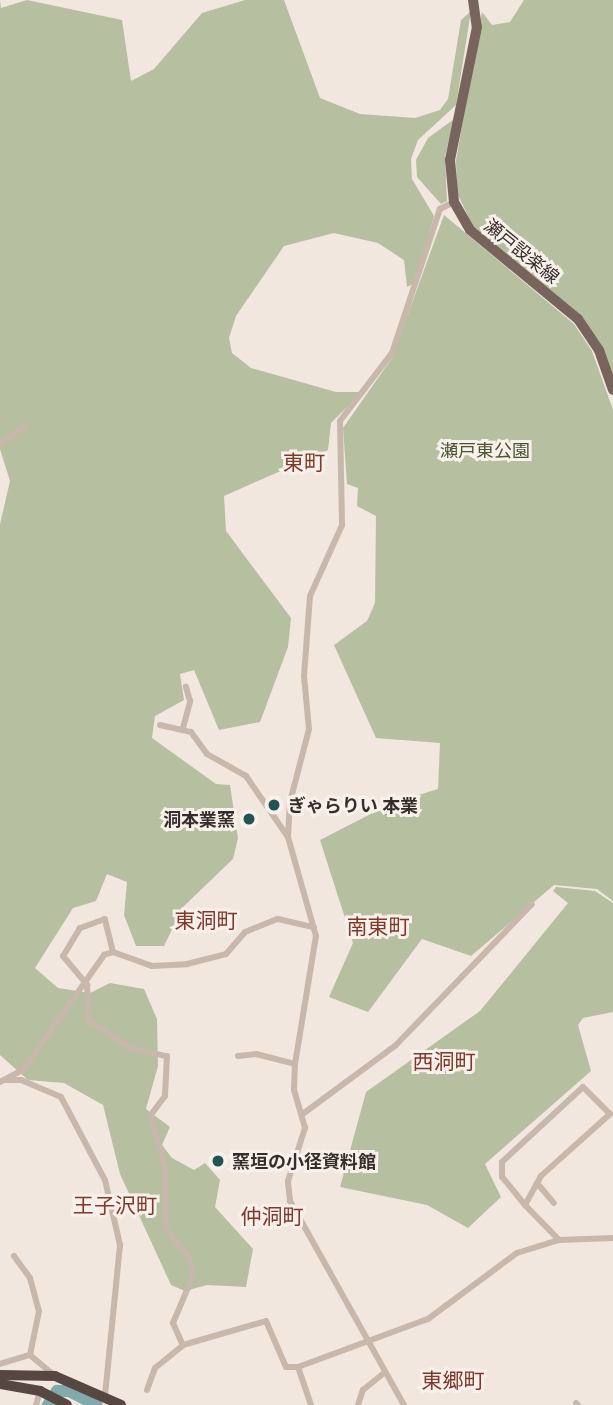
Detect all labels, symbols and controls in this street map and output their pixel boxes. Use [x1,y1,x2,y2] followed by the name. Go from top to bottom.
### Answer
[480,214,564,288] street label: 瀬戸設楽線
[440,439,530,461] park label: 瀬戸東公園
[283,449,325,475] district label: 東町
[288,794,418,816] place label: ぎゃらりい 本業
[266,797,282,813] marker: ぎゃらりい 本業
[163,808,235,830] place label: 洞本業窯
[241,811,257,827] marker: 洞本業窯
[175,907,237,933] district label: 東洞町
[347,913,409,939] district label: 南東町
[413,1048,475,1074] district label: 西洞町
[232,1150,376,1172] place label: 窯垣の小径資料館
[210,1153,226,1169] marker: 窯垣の小径資料館
[73,1192,157,1218] district label: 王子沢町
[241,1203,303,1229] district label: 仲洞町
[422,1367,484,1393] district label: 東郷町

